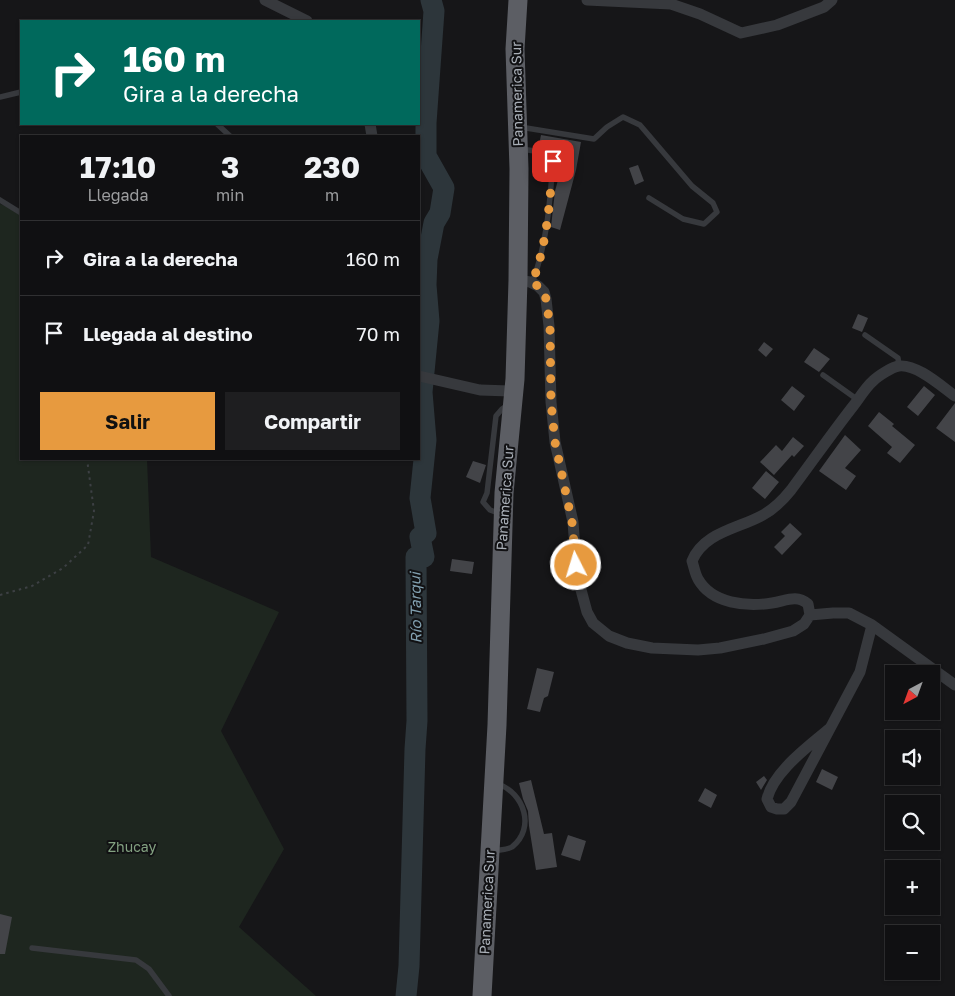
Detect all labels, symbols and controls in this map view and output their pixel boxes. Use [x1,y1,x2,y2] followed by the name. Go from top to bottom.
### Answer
[123,38,225,80] text: 160 m
[40,40,105,105] icon: right
[507,41,526,147] street label: Panamerica Sur
[123,80,299,107] text: Gira a la derecha
[532,140,574,182] pin
[539,147,567,175] icon: arrive
[80,149,156,185] text: 17:10
[221,149,239,185] text: 3
[304,149,360,185] text: 230
[87,185,148,205] text: Llegada
[216,185,244,205] text: min
[325,185,339,205] text: m
[40,244,68,272] icon: right
[83,247,238,270] text: Gira a la derecha
[346,247,400,270] text: 160 m
[40,319,68,347] icon: arrive
[83,322,253,345] text: Llegada al destino
[357,322,400,345] text: 70 m
[40,392,215,450] button: Salir
[225,392,400,450] button: Compartir
[492,444,517,551] street label: Panamerica Sur
[549,538,601,590] position arrow
[405,570,425,644] water label: Río Tarqui
[885,665,940,720] north arrow
[885,665,940,980] map controls
[885,730,940,785] button: sound
[885,795,940,850] button: search
[108,838,156,855] park label: Zhucay
[475,849,498,955] street label: Panamerica Sur
[885,860,940,915] button: +
[885,925,940,980] button: −

